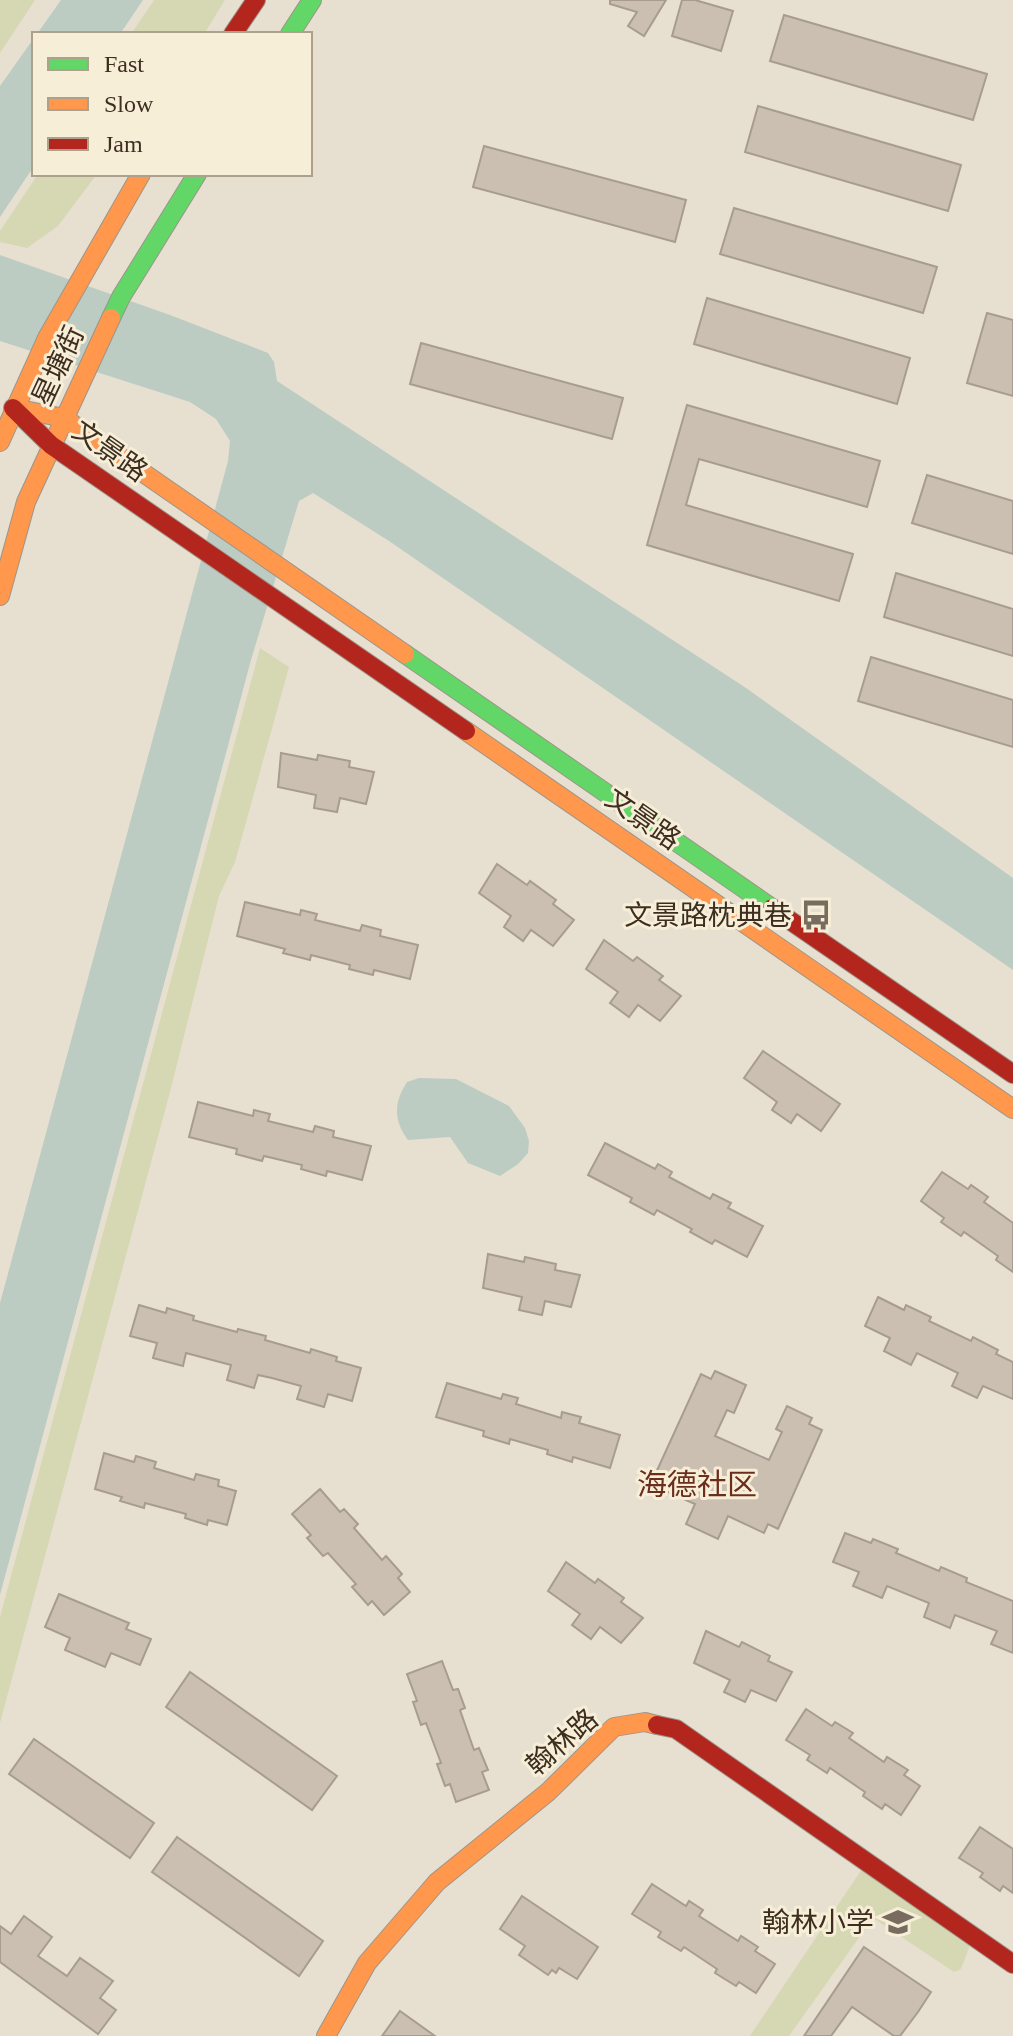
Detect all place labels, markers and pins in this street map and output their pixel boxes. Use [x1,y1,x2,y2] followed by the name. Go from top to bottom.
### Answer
[799,898,833,932] bus stop icon: 文景路枕典巷
[624,900,792,931] place label: 文景路枕典巷
[881,1905,915,1939] school or university icon: 翰林小学
[762,1907,874,1938] place label: 翰林小学

